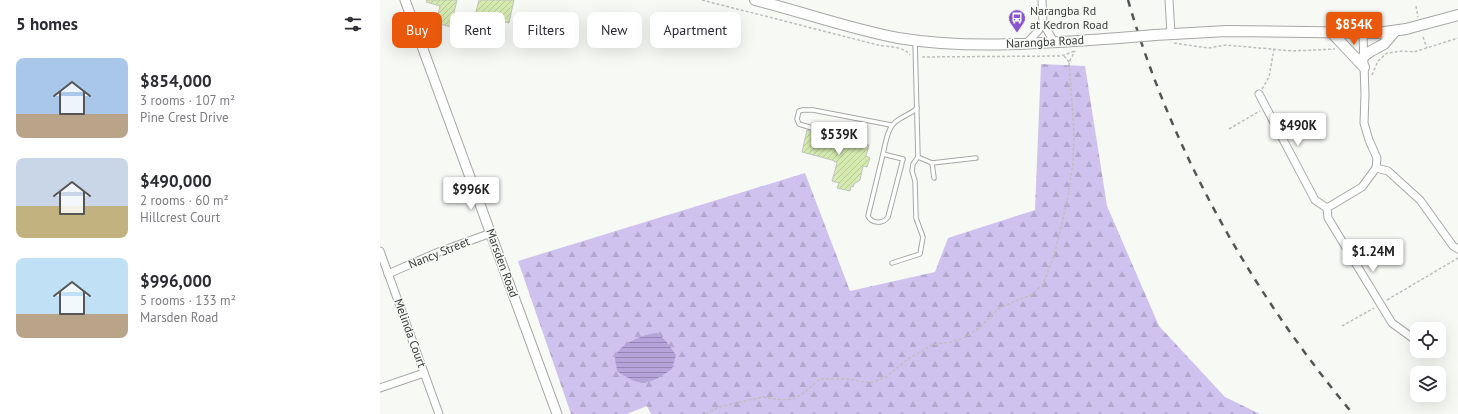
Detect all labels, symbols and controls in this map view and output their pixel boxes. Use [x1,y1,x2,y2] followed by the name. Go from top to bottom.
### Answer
[1030,3,1108,32] place label: Narangba Rd at Kedron Road
[1007,8,1027,33] bus stop icon: Narangba Rd at Kedron Road
[392,12,442,48] chip: Buy
[450,12,505,48] chip: Rent
[513,12,579,48] chip: Filters
[587,12,642,48] chip: New
[650,12,741,48] chip: Apartment
[1326,12,1382,46] pin: $854K
[16,13,78,35] text: 5 homes
[342,13,364,35] icon: filters
[1335,16,1373,33] text: $854K
[1006,32,1084,51] street label: Narangba Road
[140,70,212,92] text: $854,000
[48,74,96,122] icon: home
[140,92,235,109] text: 3 rooms · 107 m²
[140,109,229,126] text: Pine Crest Drive
[1270,113,1326,147] pin: $490K
[1279,117,1317,134] text: $490K
[811,122,867,156] pin: $539K
[820,126,858,143] text: $539K
[140,170,212,192] text: $490,000
[48,174,96,222] icon: home
[443,177,499,211] pin: $996K
[452,181,490,198] text: $996K
[140,192,229,209] text: 2 rooms · 60 m²
[140,209,220,226] text: Hillcrest Court
[483,226,522,299] street label: Marsden Road
[406,233,472,272] street label: Nancy Street
[1340,239,1406,273] pin: $1.24M
[1351,243,1395,260] text: $1.24M
[140,270,212,292] text: $996,000
[48,274,96,322] icon: home
[140,292,236,309] text: 5 rooms · 133 m²
[391,296,430,369] street label: Melinda Court
[140,309,218,326] text: Marsden Road
[1410,322,1446,402] map controls
[1410,322,1446,358] button: locate
[1410,366,1446,402] button: layers

